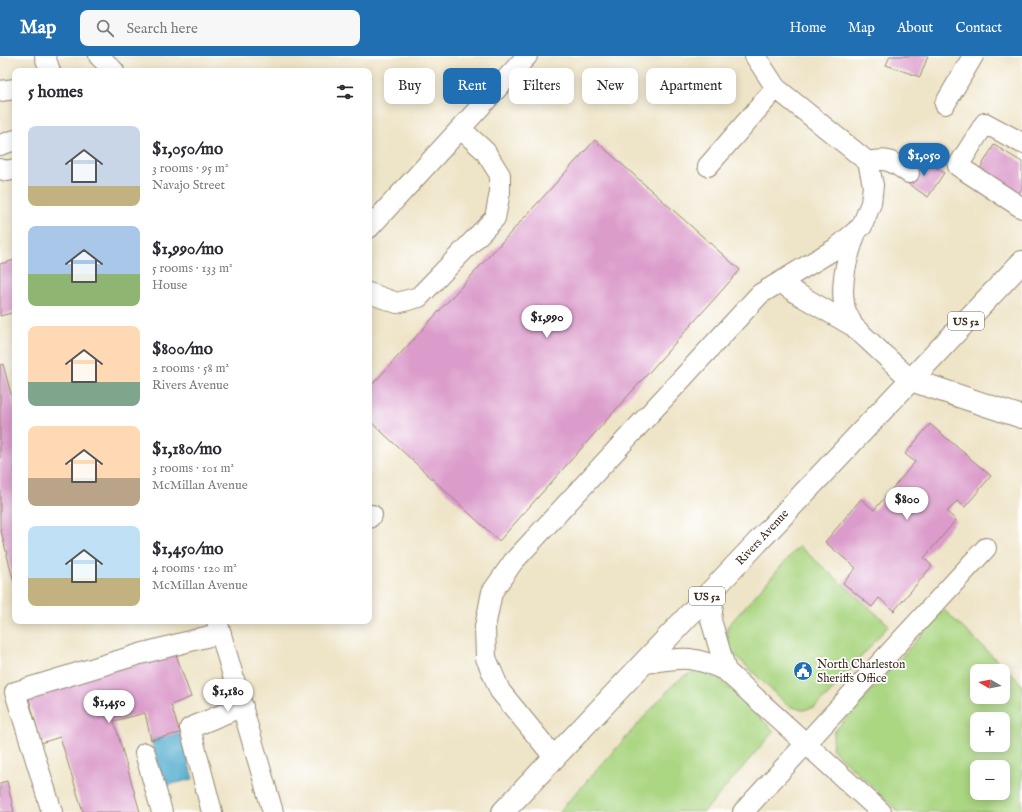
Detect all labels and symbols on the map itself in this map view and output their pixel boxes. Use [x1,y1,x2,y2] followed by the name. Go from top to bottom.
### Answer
[891,143,957,177] pin: $1,050
[514,305,580,339] pin: $1,990
[948,312,984,330] road number: US 52
[883,487,931,521] pin: $800
[733,506,792,568] street label: Rivers Avenue
[689,587,725,605] road number: US 52
[817,657,906,686] place label: North Charleston Sheriffs Office
[792,660,814,682] public building icon: North Charleston Sheriffs Office
[970,664,1010,704] north arrow
[195,679,261,713] pin: $1,180
[76,690,142,724] pin: $1,450

